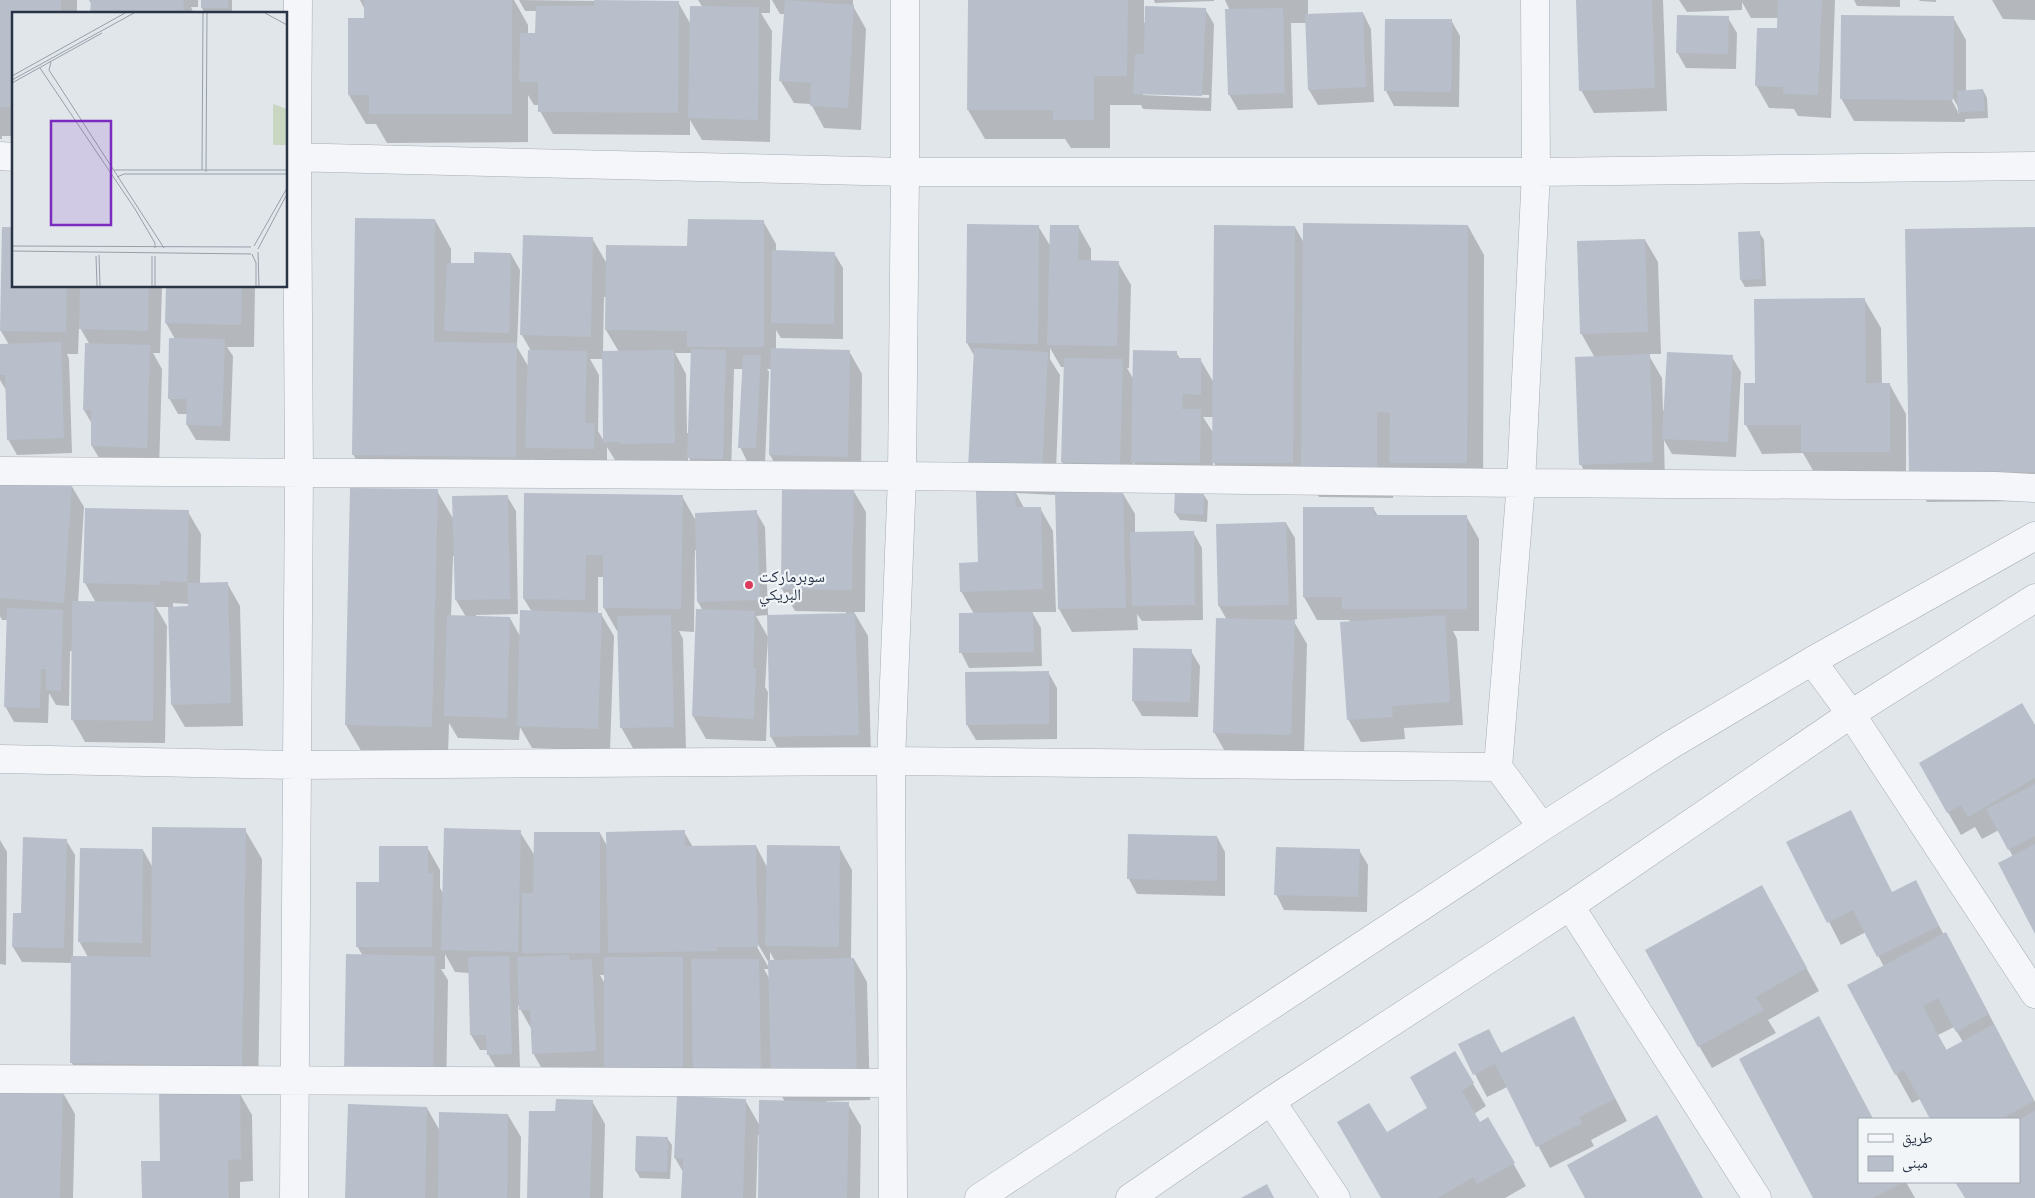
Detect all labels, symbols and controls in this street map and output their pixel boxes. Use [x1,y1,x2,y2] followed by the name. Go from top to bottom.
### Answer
[12,12,288,288] inset map
[759,566,825,607] place label: سوبرماركت البريكي
[743,579,755,591] marker: سوبرماركت البريكي
[1858,1118,2020,1183] legend
[1902,1128,1933,1148] text: طريق
[1902,1153,1928,1173] text: مبنى

